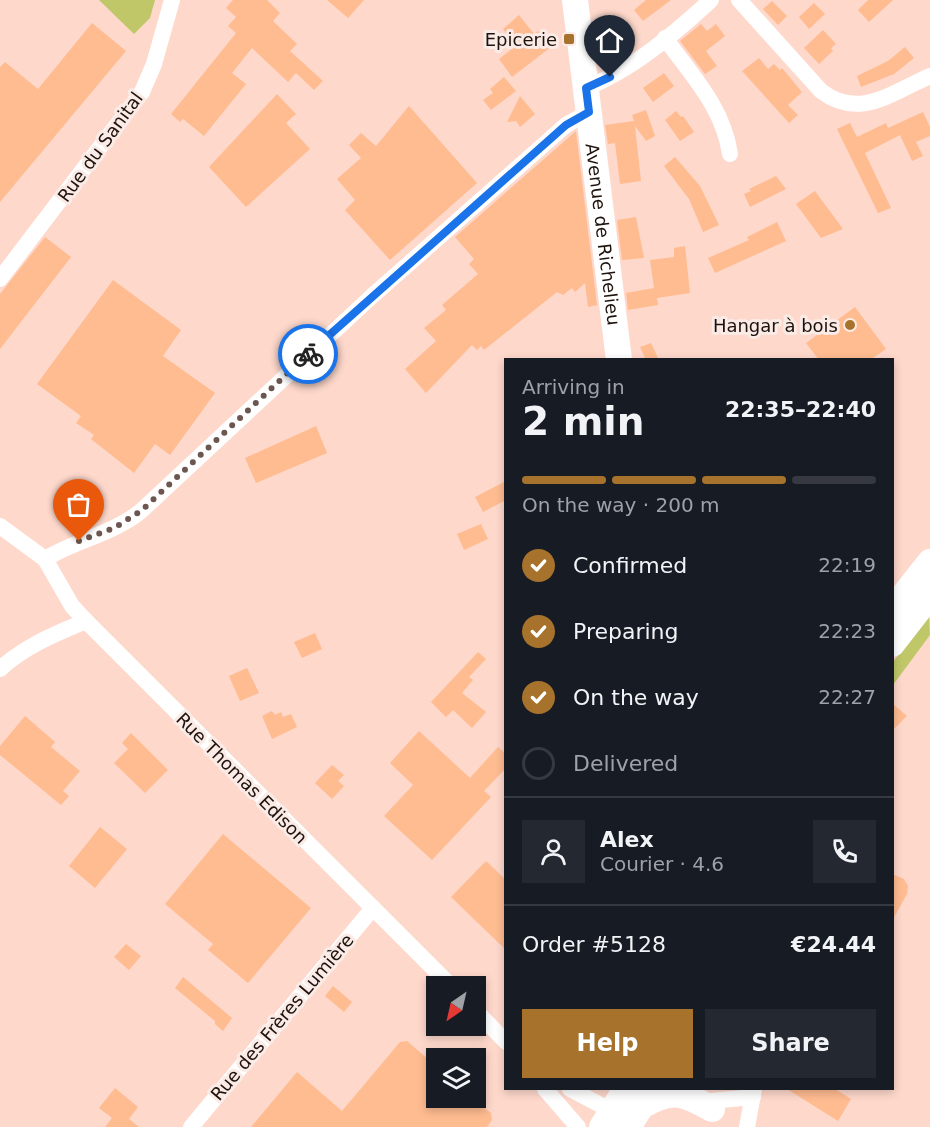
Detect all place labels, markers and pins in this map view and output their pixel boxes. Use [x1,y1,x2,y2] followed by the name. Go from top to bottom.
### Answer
[584,15,635,77] pin
[485,29,557,50] place label: Epicerie
[562,32,576,46] marker: Epicerie
[713,315,838,336] place label: Hangar à bois
[843,318,857,332] marker: Hangar à bois
[53,479,104,541] pin

